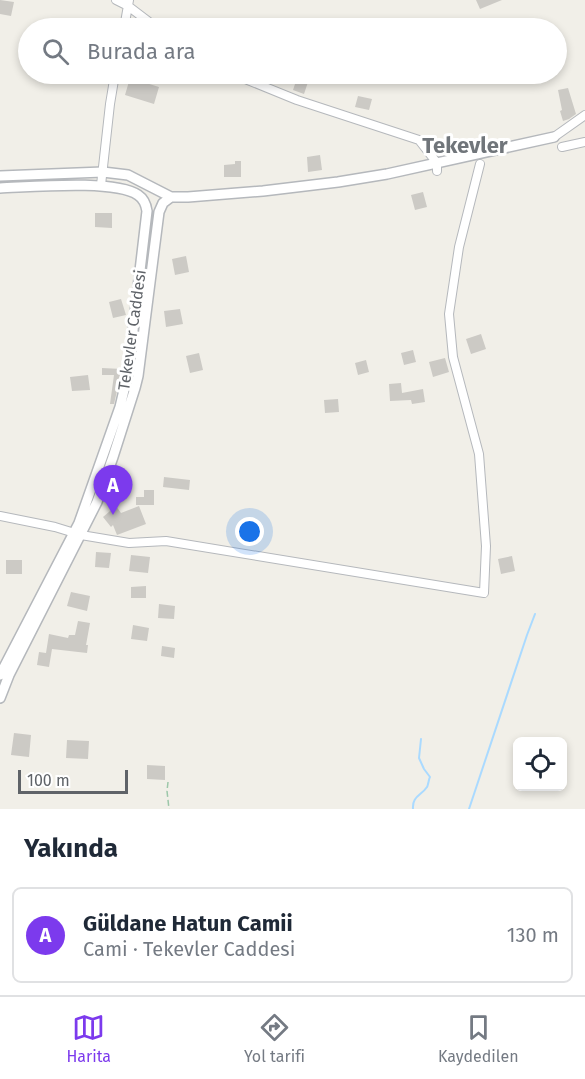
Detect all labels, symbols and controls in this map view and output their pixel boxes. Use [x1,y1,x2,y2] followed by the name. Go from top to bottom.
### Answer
[18,18,567,84] search box
[39,35,72,68] icon: search
[87,38,195,65] text: Burada ara
[422,132,508,159] district label: Tekevler
[114,268,150,392] street label: Tekevler Caddesi
[94,466,132,515] pin: A
[235,517,264,546] your location
[513,737,567,791] map controls
[513,737,567,791] button: locate
[18,767,128,794] scale bar
[27,771,70,790] text: 100 m
[24,833,118,864] text: Yakında
[83,910,293,937] text: Güldane Hatun Camii
[40,923,51,947] text: A
[507,923,559,947] text: 130 m
[83,937,295,961] text: Cami · Tekevler Caddesi
[66,1011,111,1066] tab: Harita
[244,1011,305,1066] tab: Yol tarifi
[438,1011,519,1066] tab: Kaydedilen

